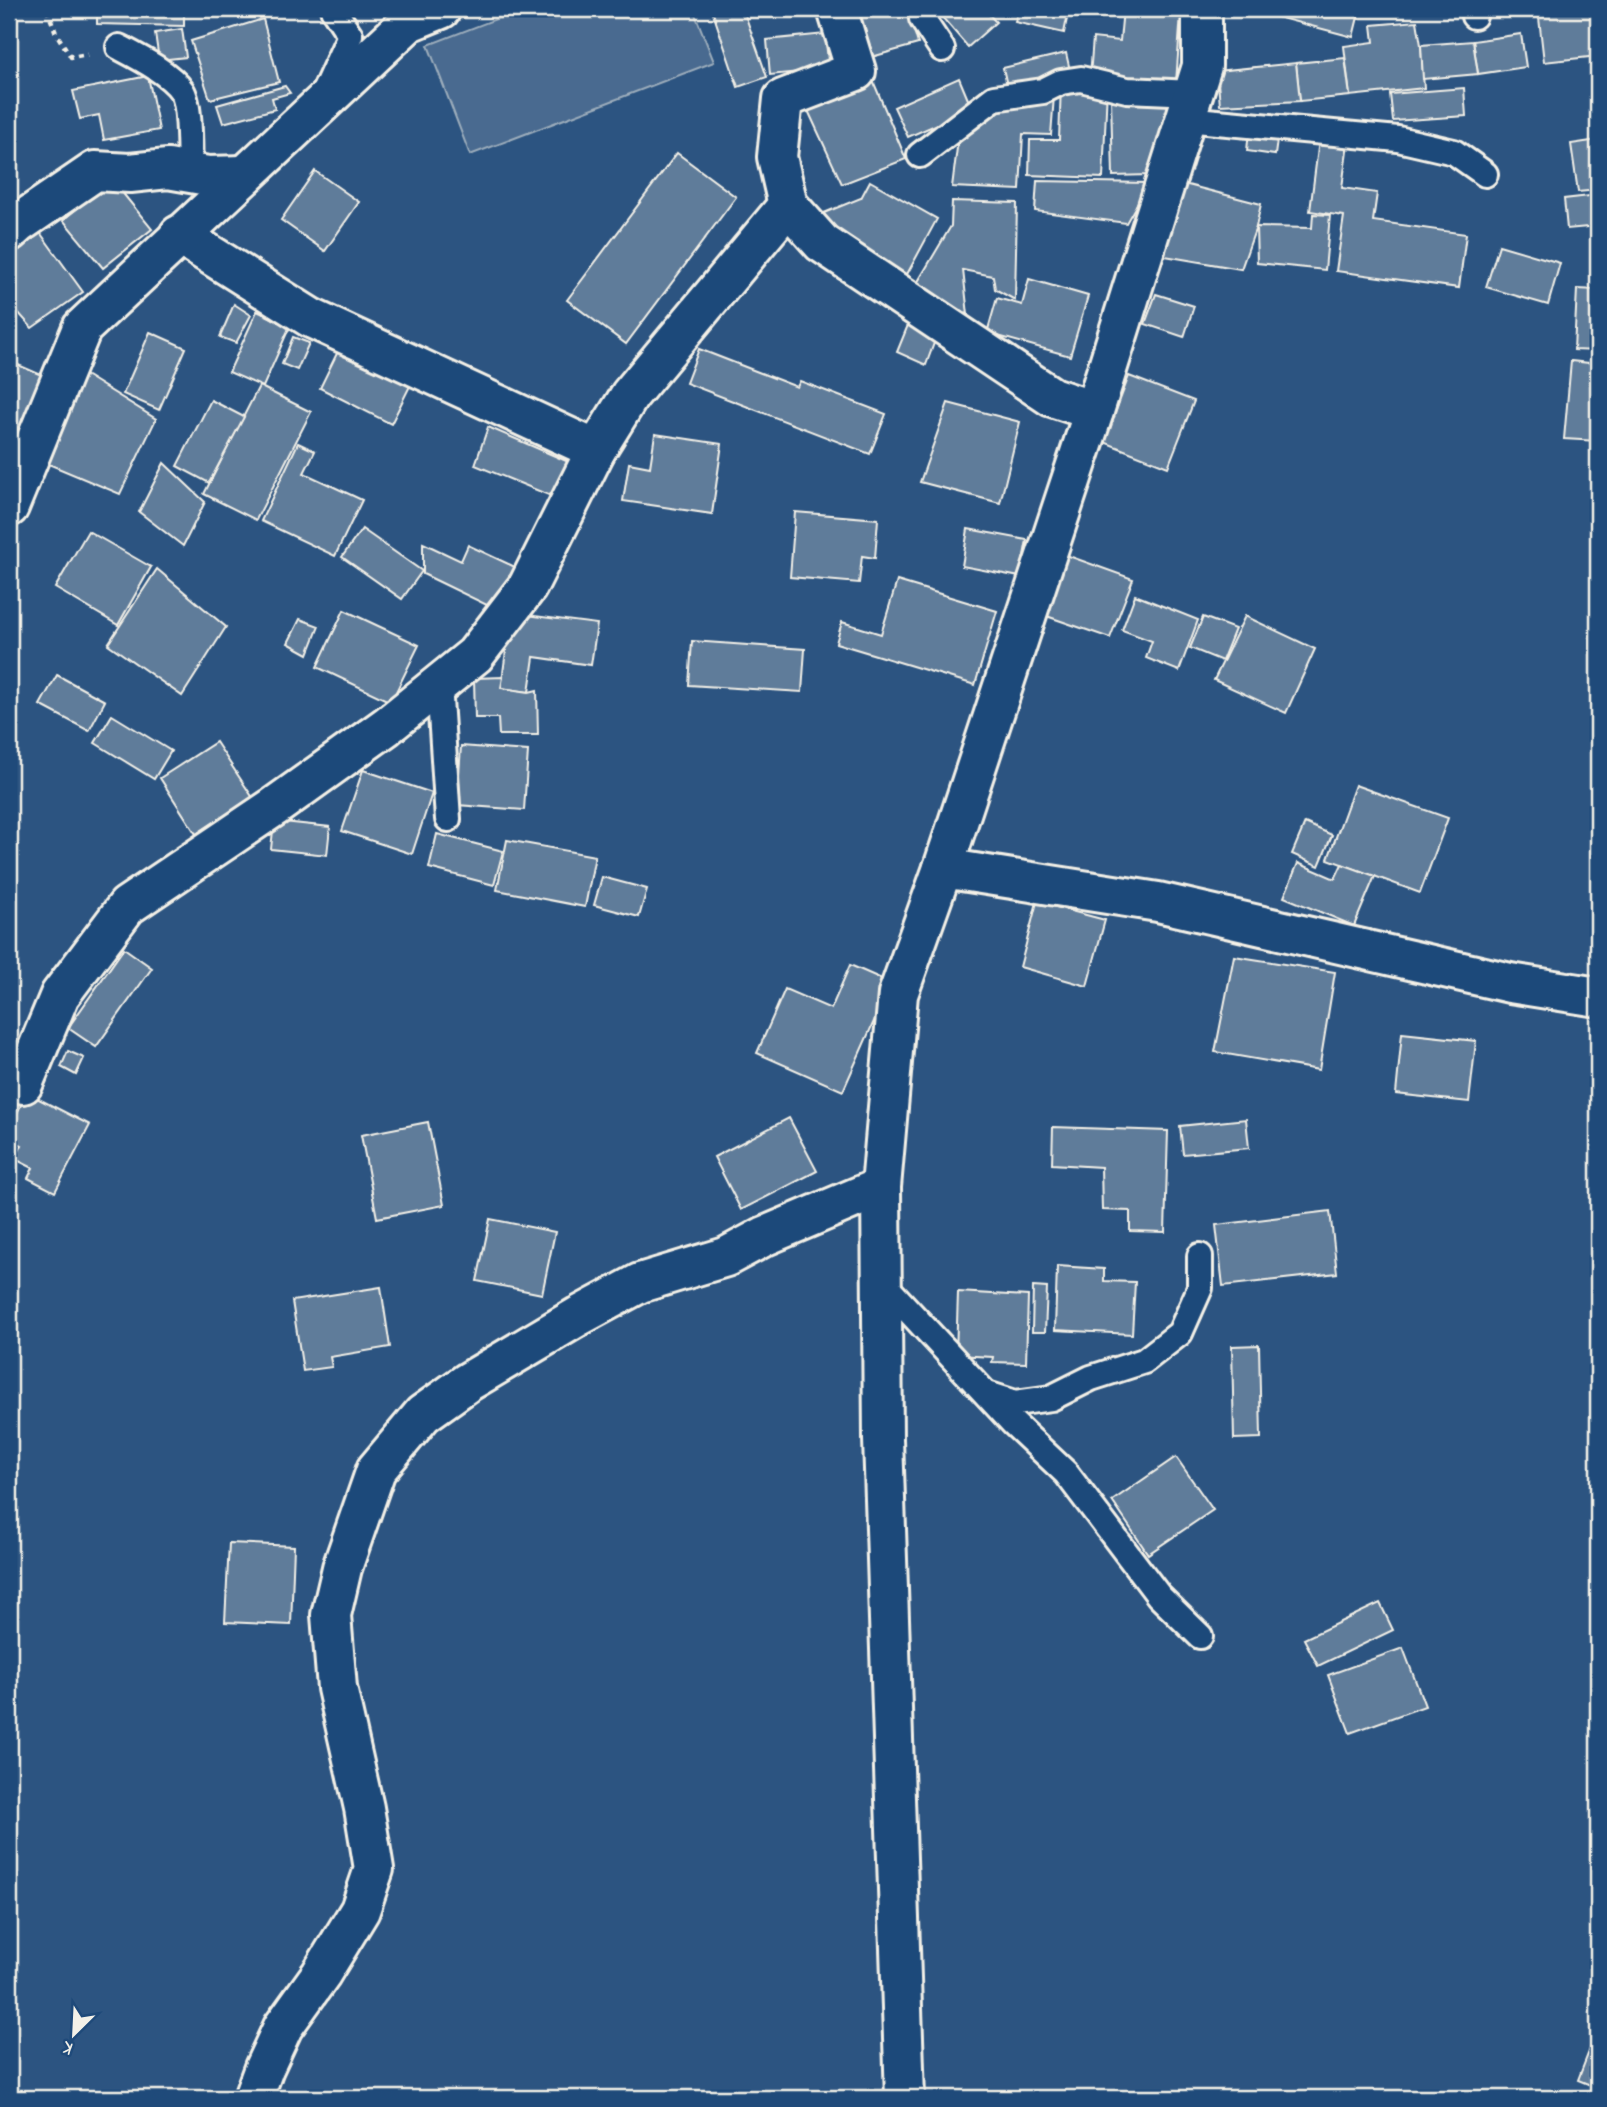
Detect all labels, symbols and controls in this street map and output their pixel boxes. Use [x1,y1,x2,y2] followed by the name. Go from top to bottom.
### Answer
[38,1998,108,2068] north arrow
[58,2033,78,2061] text: K

